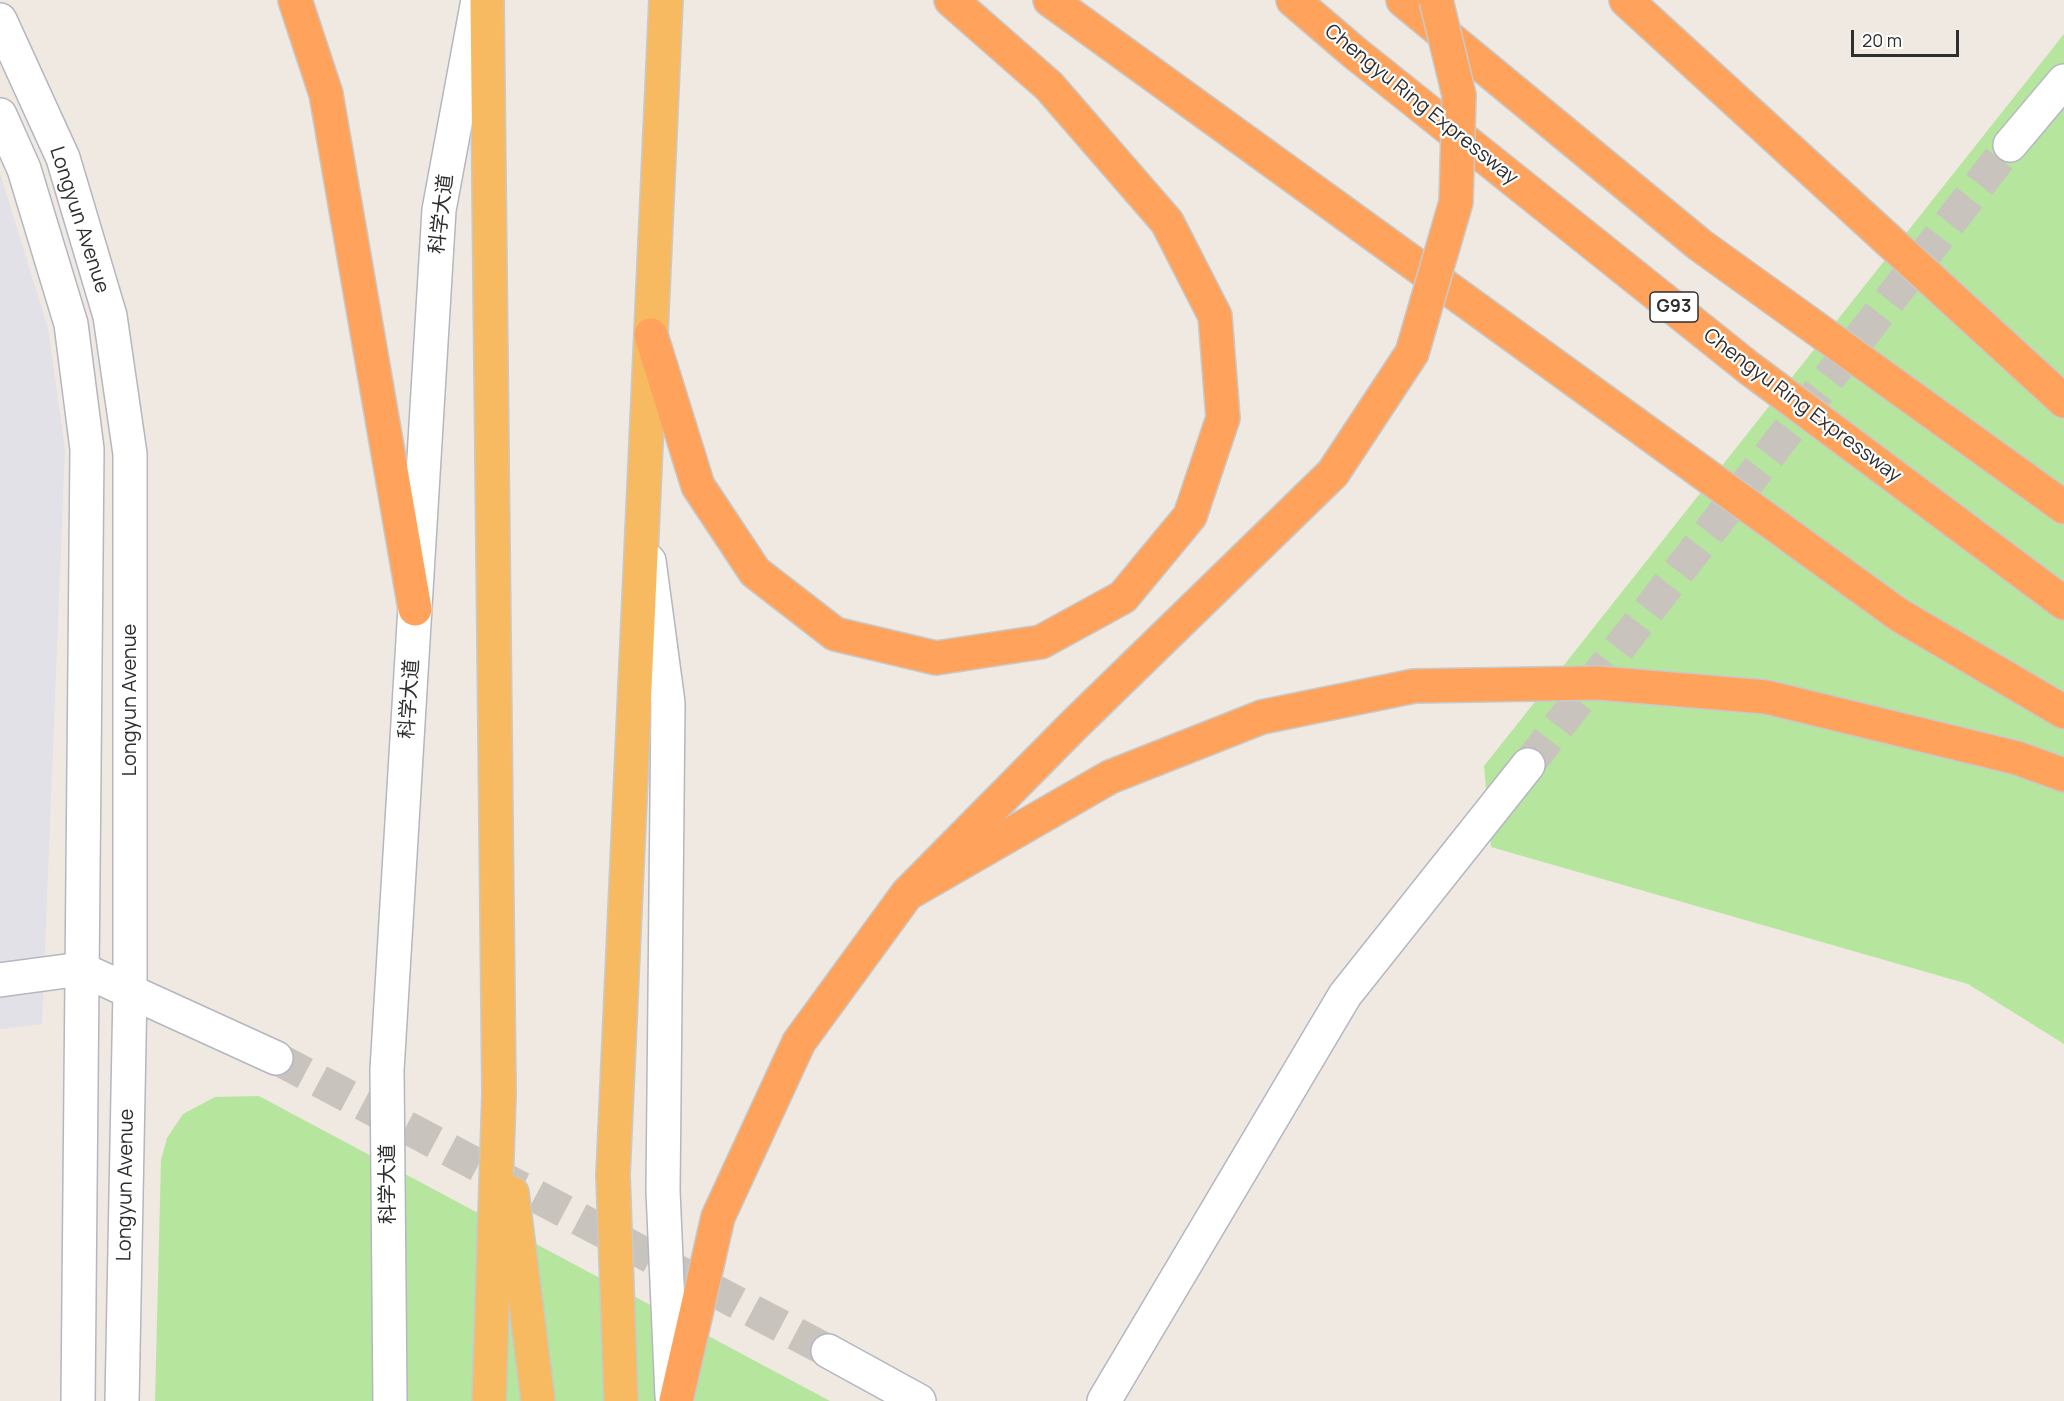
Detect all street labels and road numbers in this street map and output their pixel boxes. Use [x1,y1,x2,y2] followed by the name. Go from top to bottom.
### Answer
[1320,20,1522,190] street label: Chengyu Ring Expressway
[44,144,114,296] street label: Longyun Avenue
[425,173,459,255] street label: 科学大道
[1650,292,1698,322] road number: G93
[1698,324,1906,488] street label: Chengyu Ring Expressway
[118,624,142,776] street label: Longyun Avenue
[395,658,425,740] street label: 科学大道
[113,1109,139,1261] street label: Longyun Avenue
[376,1144,400,1224] street label: 科学大道

